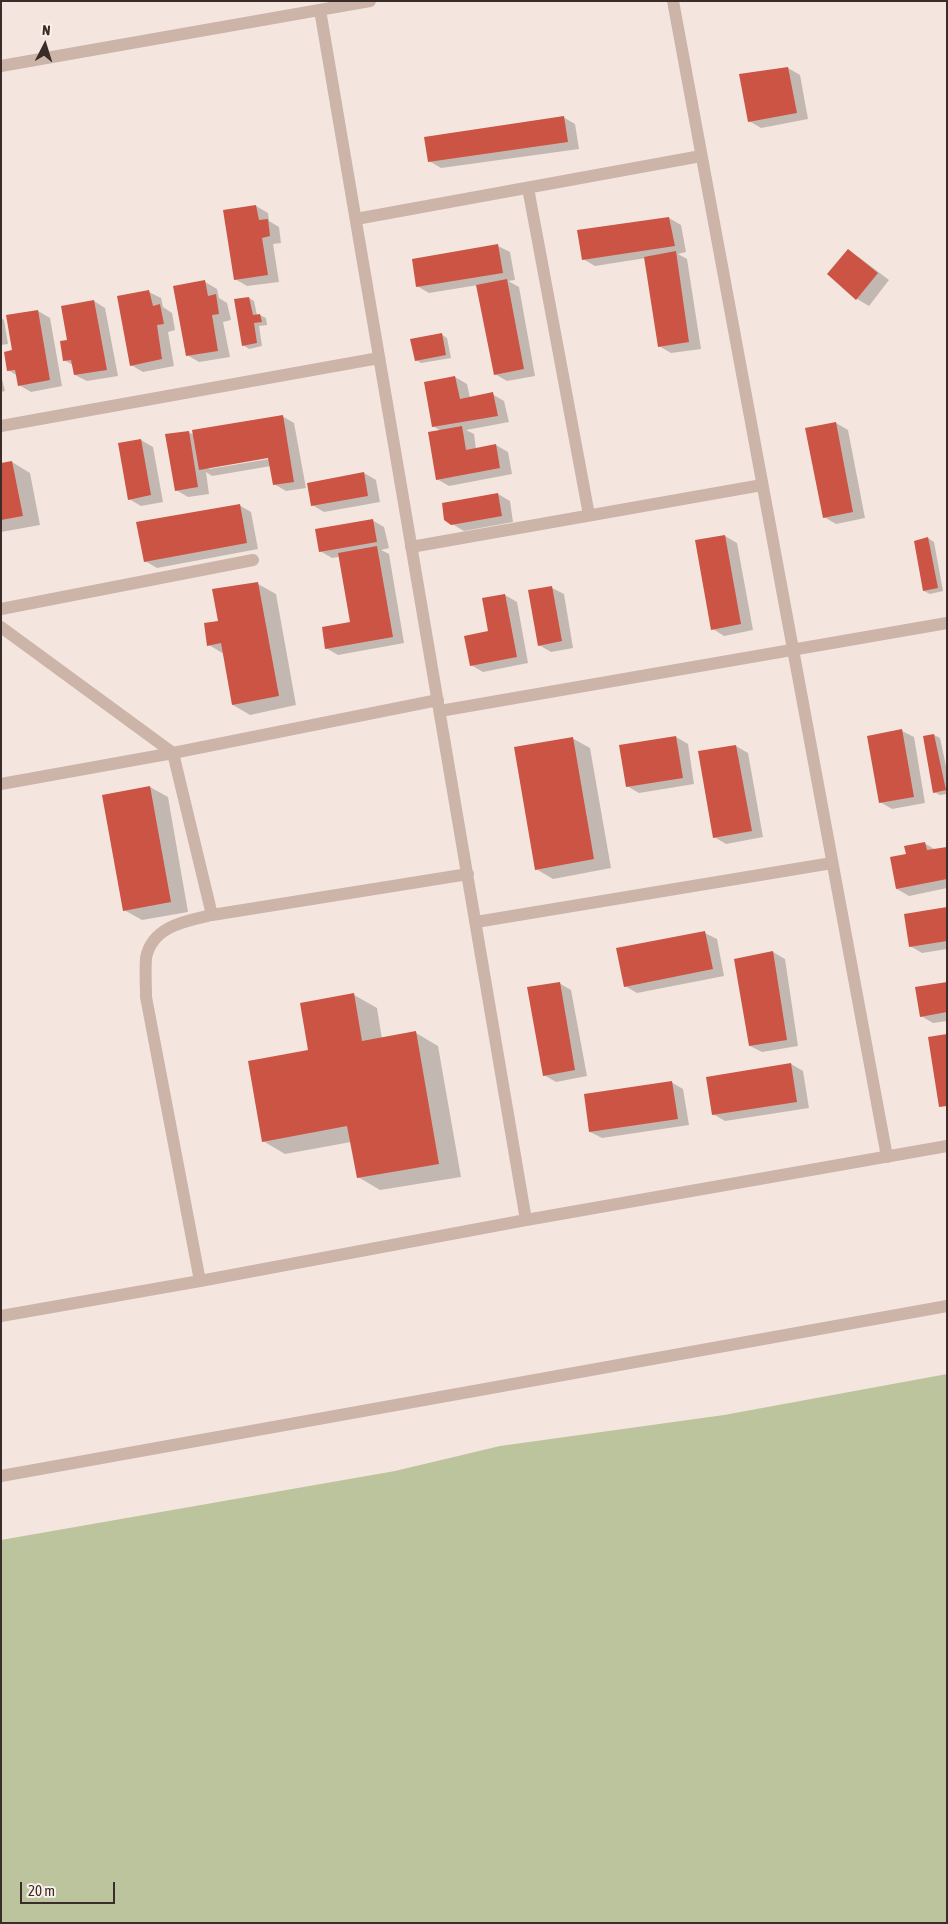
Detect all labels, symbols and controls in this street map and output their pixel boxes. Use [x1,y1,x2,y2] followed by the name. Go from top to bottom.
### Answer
[20,20,70,70] north arrow
[41,22,51,38] text: N
[22,1872,118,1904] scale bar
[28,1882,55,1899] text: 20 m

